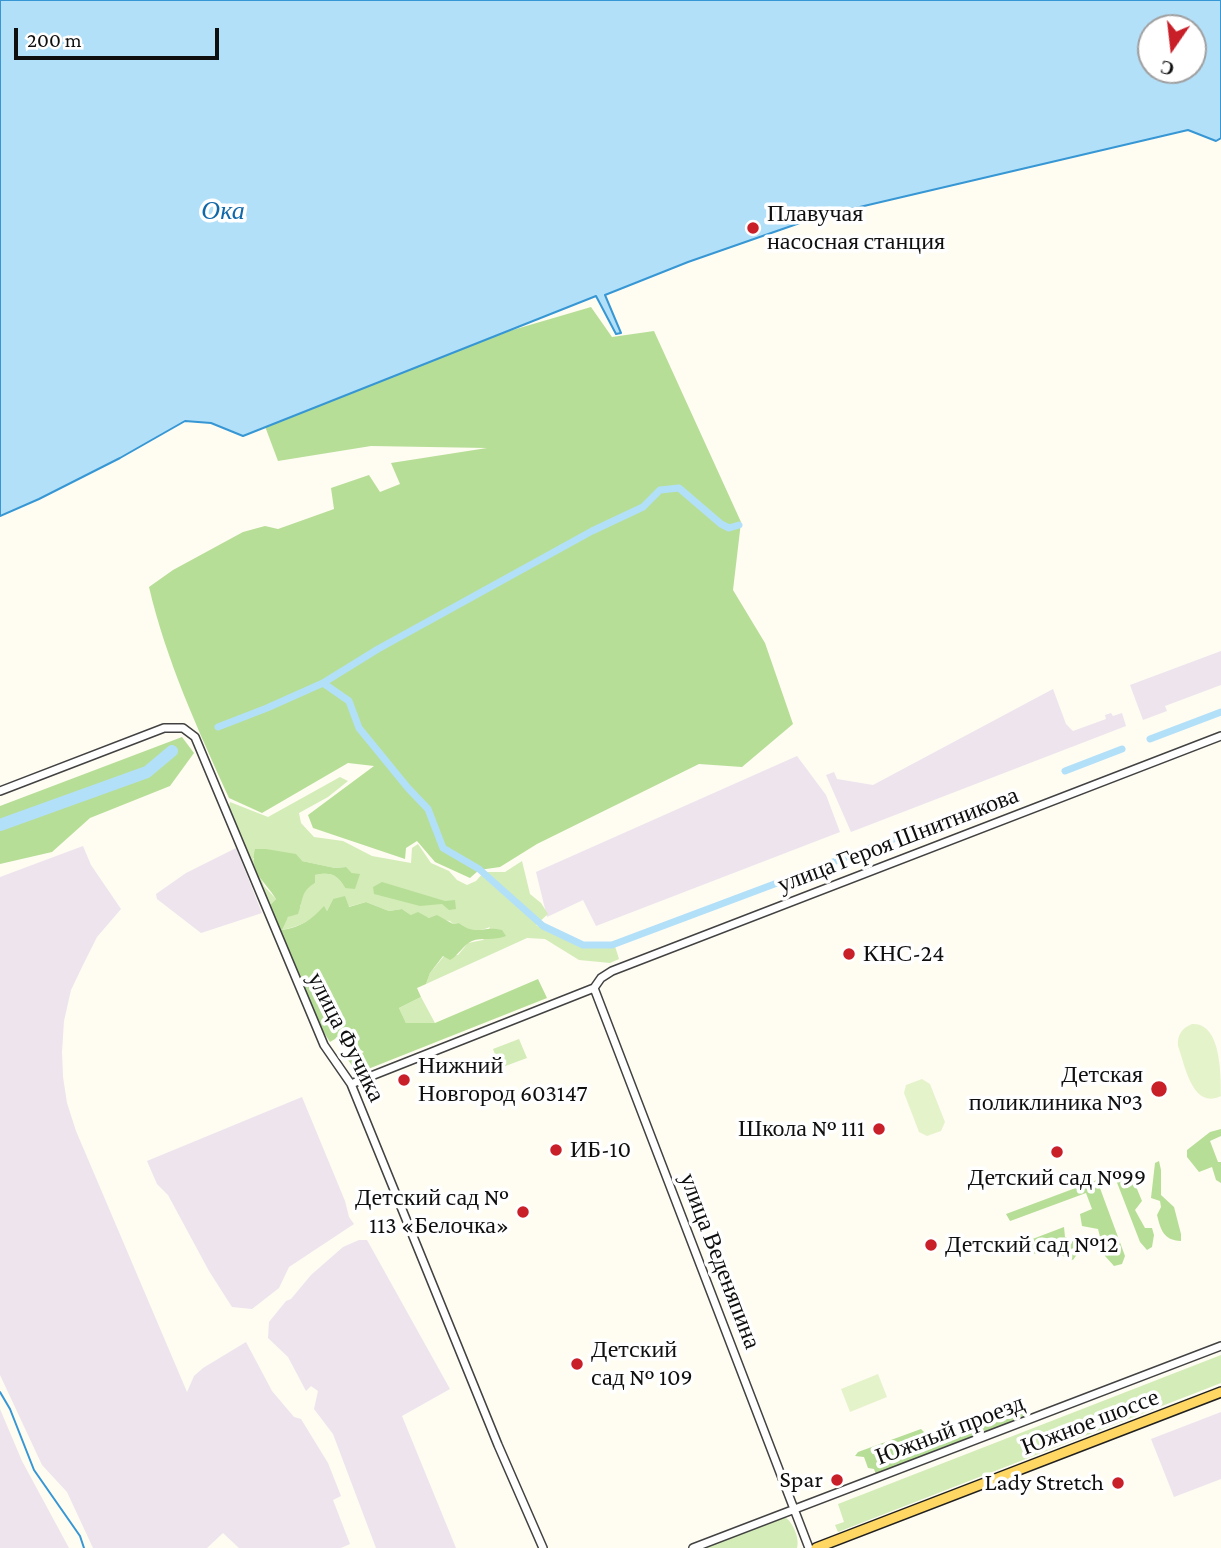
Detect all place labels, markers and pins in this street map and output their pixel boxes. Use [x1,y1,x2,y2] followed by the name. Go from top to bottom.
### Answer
[767,200,945,256] place label: Плавучая насосная станция
[745,220,761,236] marker: Плавучая насосная станция
[863,940,944,968] place label: КНС-24
[841,946,857,962] marker: КНС-24
[418,1052,588,1108] place label: Нижний Новгород 603147
[969,1061,1143,1117] place label: Детская поликлиника №3
[396,1072,412,1088] marker: Нижний Новгород 603147
[1149,1079,1169,1099] marker: Детская поликлиника №3
[738,1115,865,1143] place label: Школа № 111
[871,1121,887,1137] marker: Школа № 111
[570,1136,631,1164] place label: ИБ-10
[548,1142,564,1158] marker: ИБ-10
[1049,1144,1065,1160] marker: Детский сад №99
[968,1164,1146,1192] place label: Детский сад №99
[355,1184,509,1240] place label: Детский сад № 113 «Белочка»
[515,1204,531,1220] marker: Детский сад № 113 «Белочка»
[945,1231,1118,1259] place label: Детский сад №12
[923,1237,939,1253] marker: Детский сад №12
[591,1336,693,1392] place label: Детский сад № 109
[569,1356,585,1372] marker: Детский сад № 109
[780,1466,823,1494] place label: Spar
[984,1469,1104,1497] place label: Lady Stretch
[829,1472,845,1488] marker: Spar
[1110,1475,1126,1491] marker: Lady Stretch

